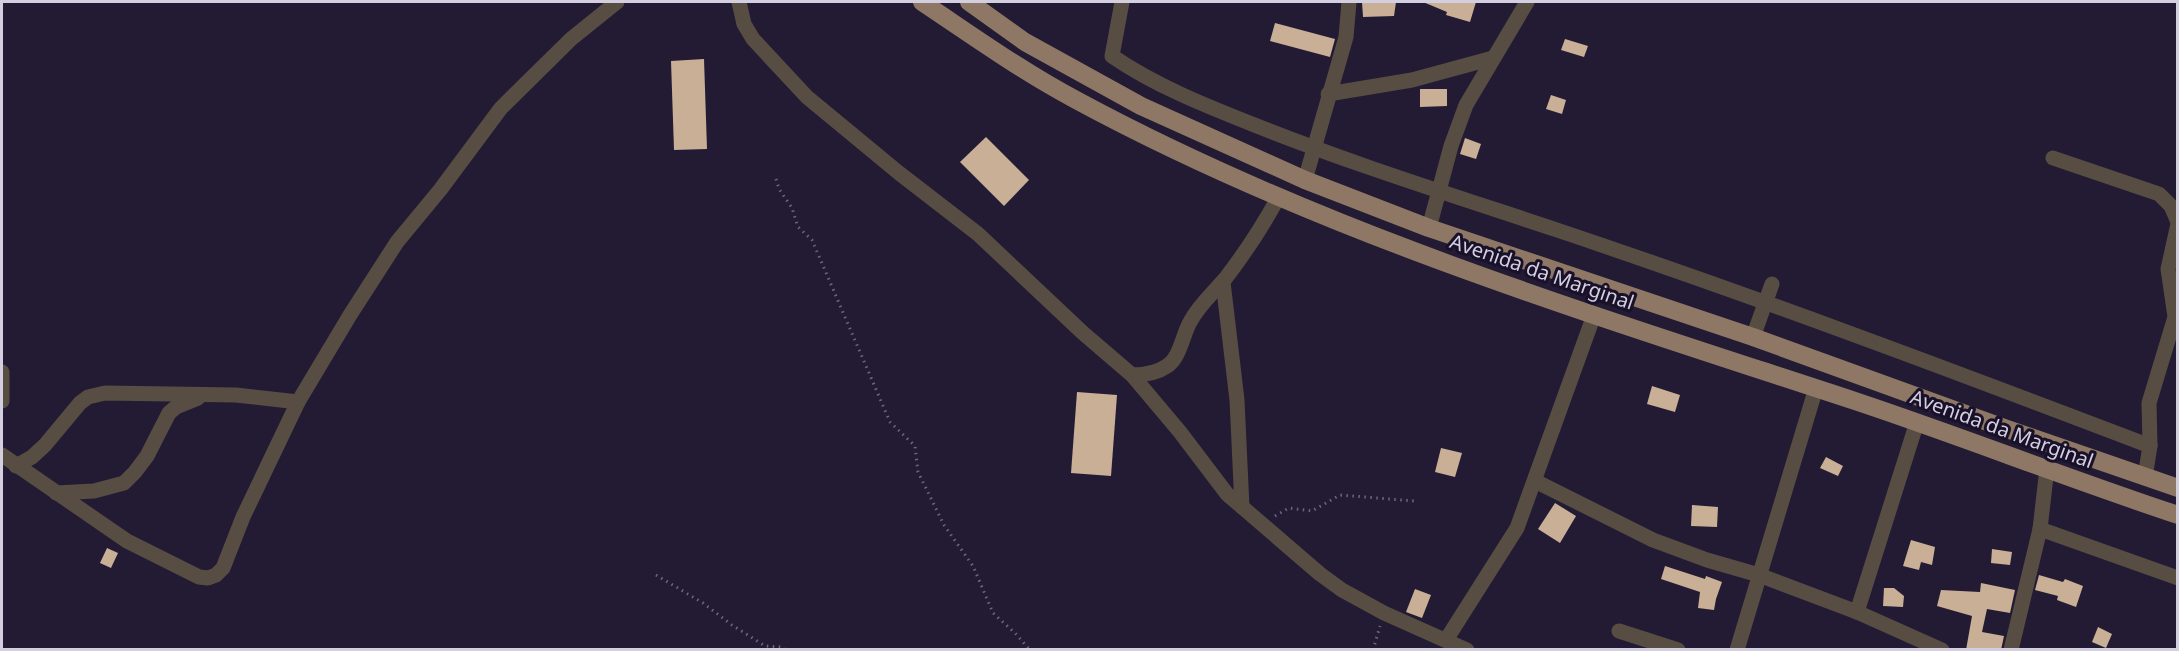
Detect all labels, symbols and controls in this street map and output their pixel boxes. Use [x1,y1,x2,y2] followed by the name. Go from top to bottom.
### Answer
[1447,227,1638,316] street label: Avenida da Marginal
[1907,383,2097,474] street label: Avenida da Marginal

